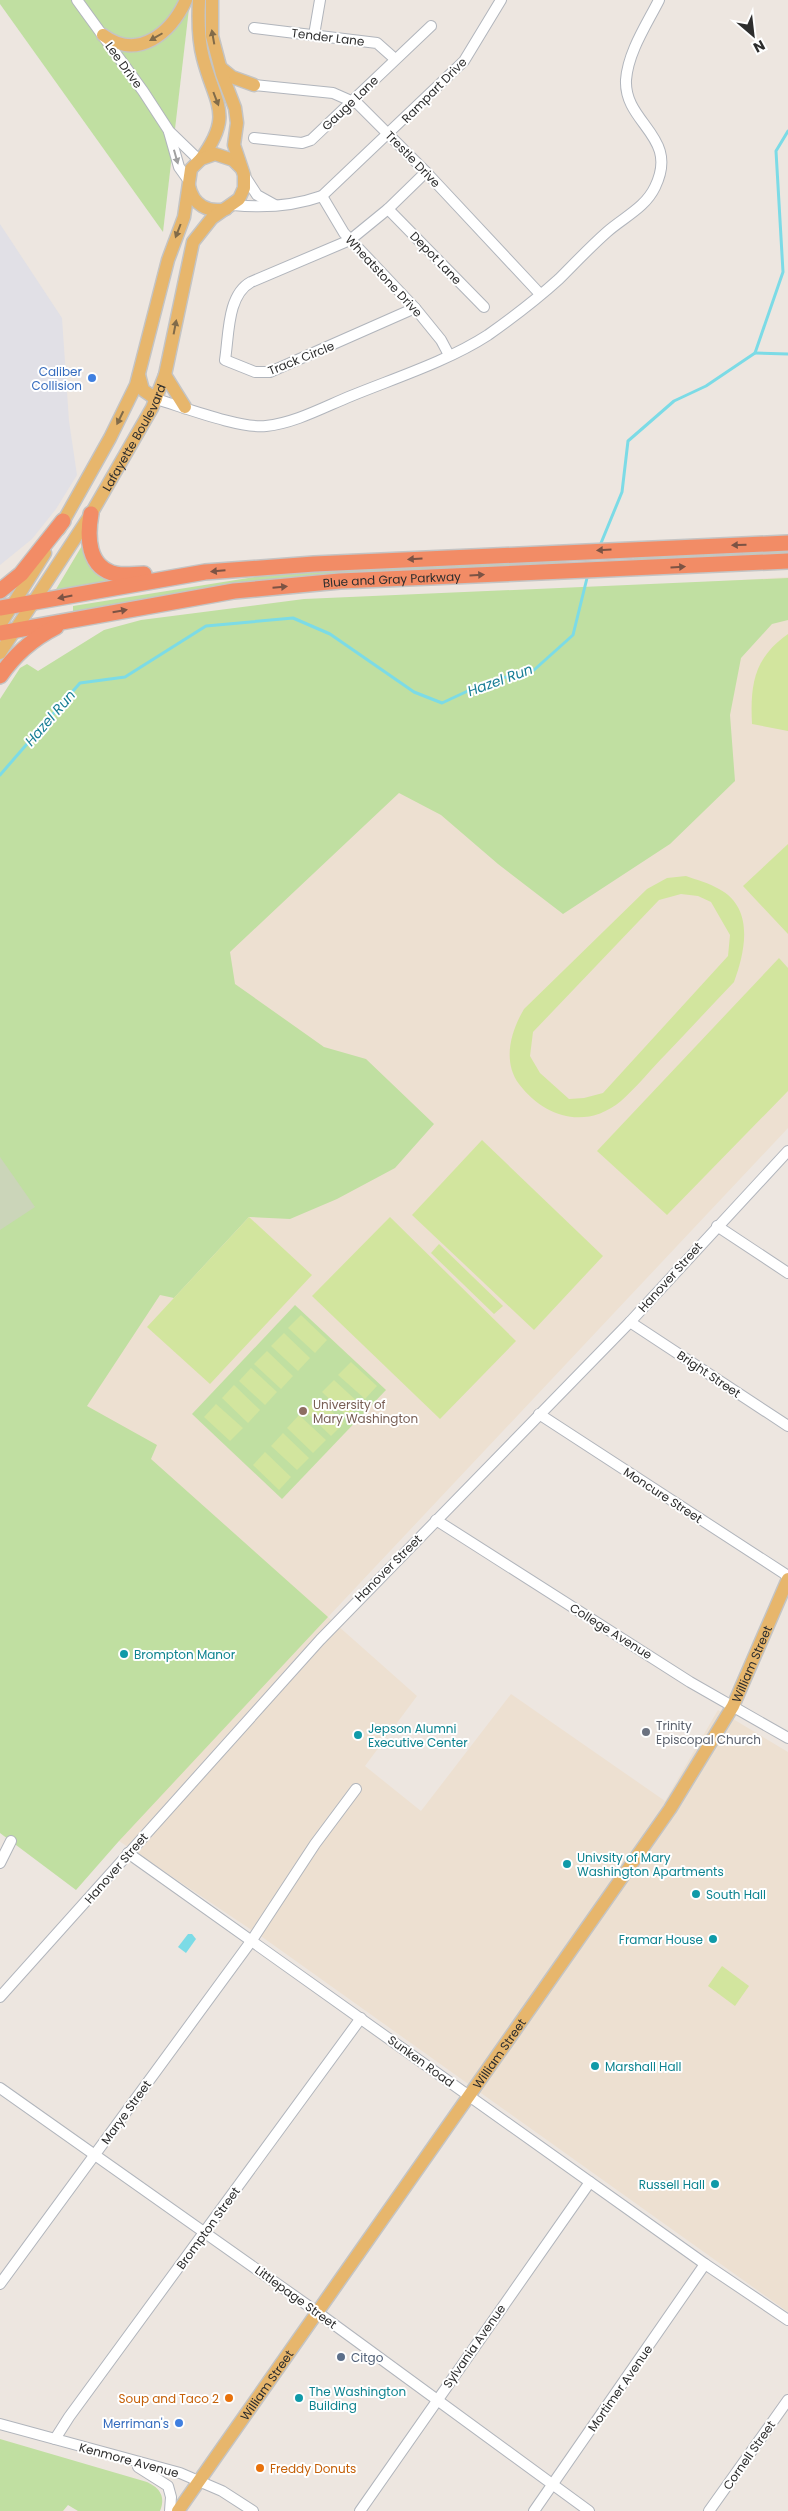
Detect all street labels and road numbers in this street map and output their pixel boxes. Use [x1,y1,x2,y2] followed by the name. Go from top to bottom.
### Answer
[291,24,365,50] street label: Tender Lane
[101,38,147,92] street label: Lee Drive
[398,54,470,126] street label: Rampart Drive
[318,72,382,134] street label: Gauge Lane
[382,127,444,191] street label: Trestle Drive
[406,228,466,288] street label: Depot Lane
[342,231,426,321] street label: Wheatstone Drive
[265,337,337,379] street label: Track Circle
[98,381,169,494] street label: Lafayette Boulevard
[322,567,461,591] street label: Blue and Gray Parkway
[634,1238,706,1316] street label: Hanover Street
[674,1346,744,1402] street label: Bright Street
[620,1463,706,1527] street label: Moncure Street
[351,1531,425,1605] street label: Hanover Street
[567,1599,655,1663] street label: College Avenue
[727,1623,775,1705] street label: William Street
[80,1829,152,1907] street label: Hanover Street
[468,2015,529,2092] street label: William Street
[384,2031,458,2091] street label: Sunken Road
[97,2076,155,2148] street label: Marye Street
[172,2183,244,2273] street label: Brompton Street
[252,2262,340,2332] street label: Littlepage Street
[439,2301,509,2391] street label: Sylvania Avenue
[584,2341,656,2435] street label: Mortimer Avenue
[236,2346,297,2424] street label: William Street
[719,2417,779,2493] street label: Cornell Street
[77,2439,181,2481] street label: Kenmore Avenue

